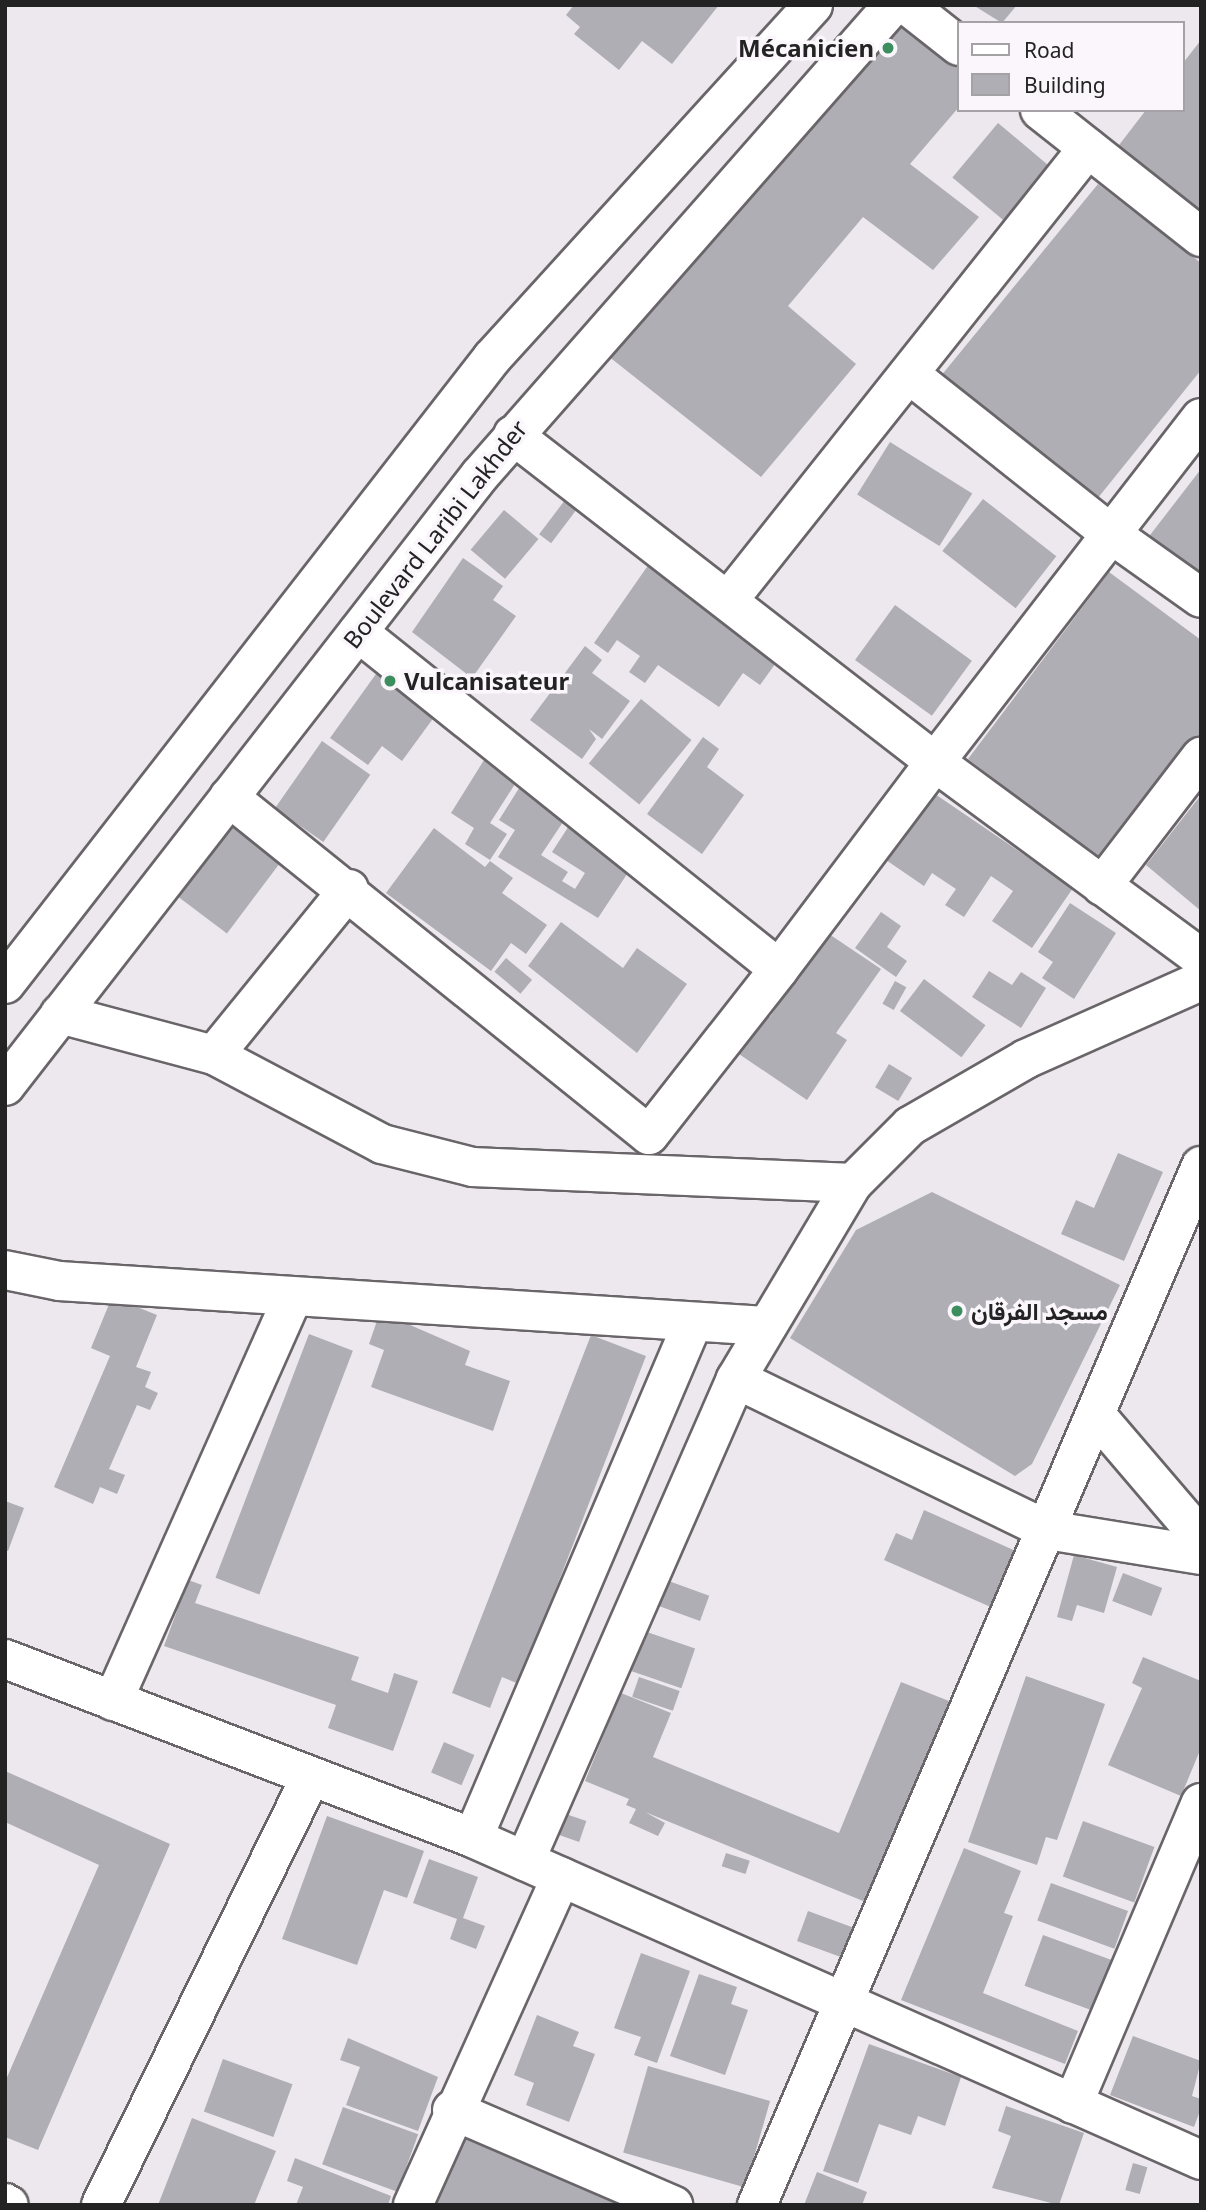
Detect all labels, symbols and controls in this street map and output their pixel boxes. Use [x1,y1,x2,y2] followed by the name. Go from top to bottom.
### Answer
[958,21,1185,112] legend
[738,34,874,62] place label: Mécanicien
[1024,36,1074,64] text: Road
[880,40,896,56] marker: Mécanicien
[1024,71,1106,99] text: Building
[337,414,533,654] street label: Boulevard Laribi Lakhder
[404,667,569,695] place label: Vulcanisateur
[382,673,398,689] marker: Vulcanisateur
[971,1297,1108,1325] place label: مسجد الفرقان
[949,1303,965,1319] marker: مسجد الفرقان

